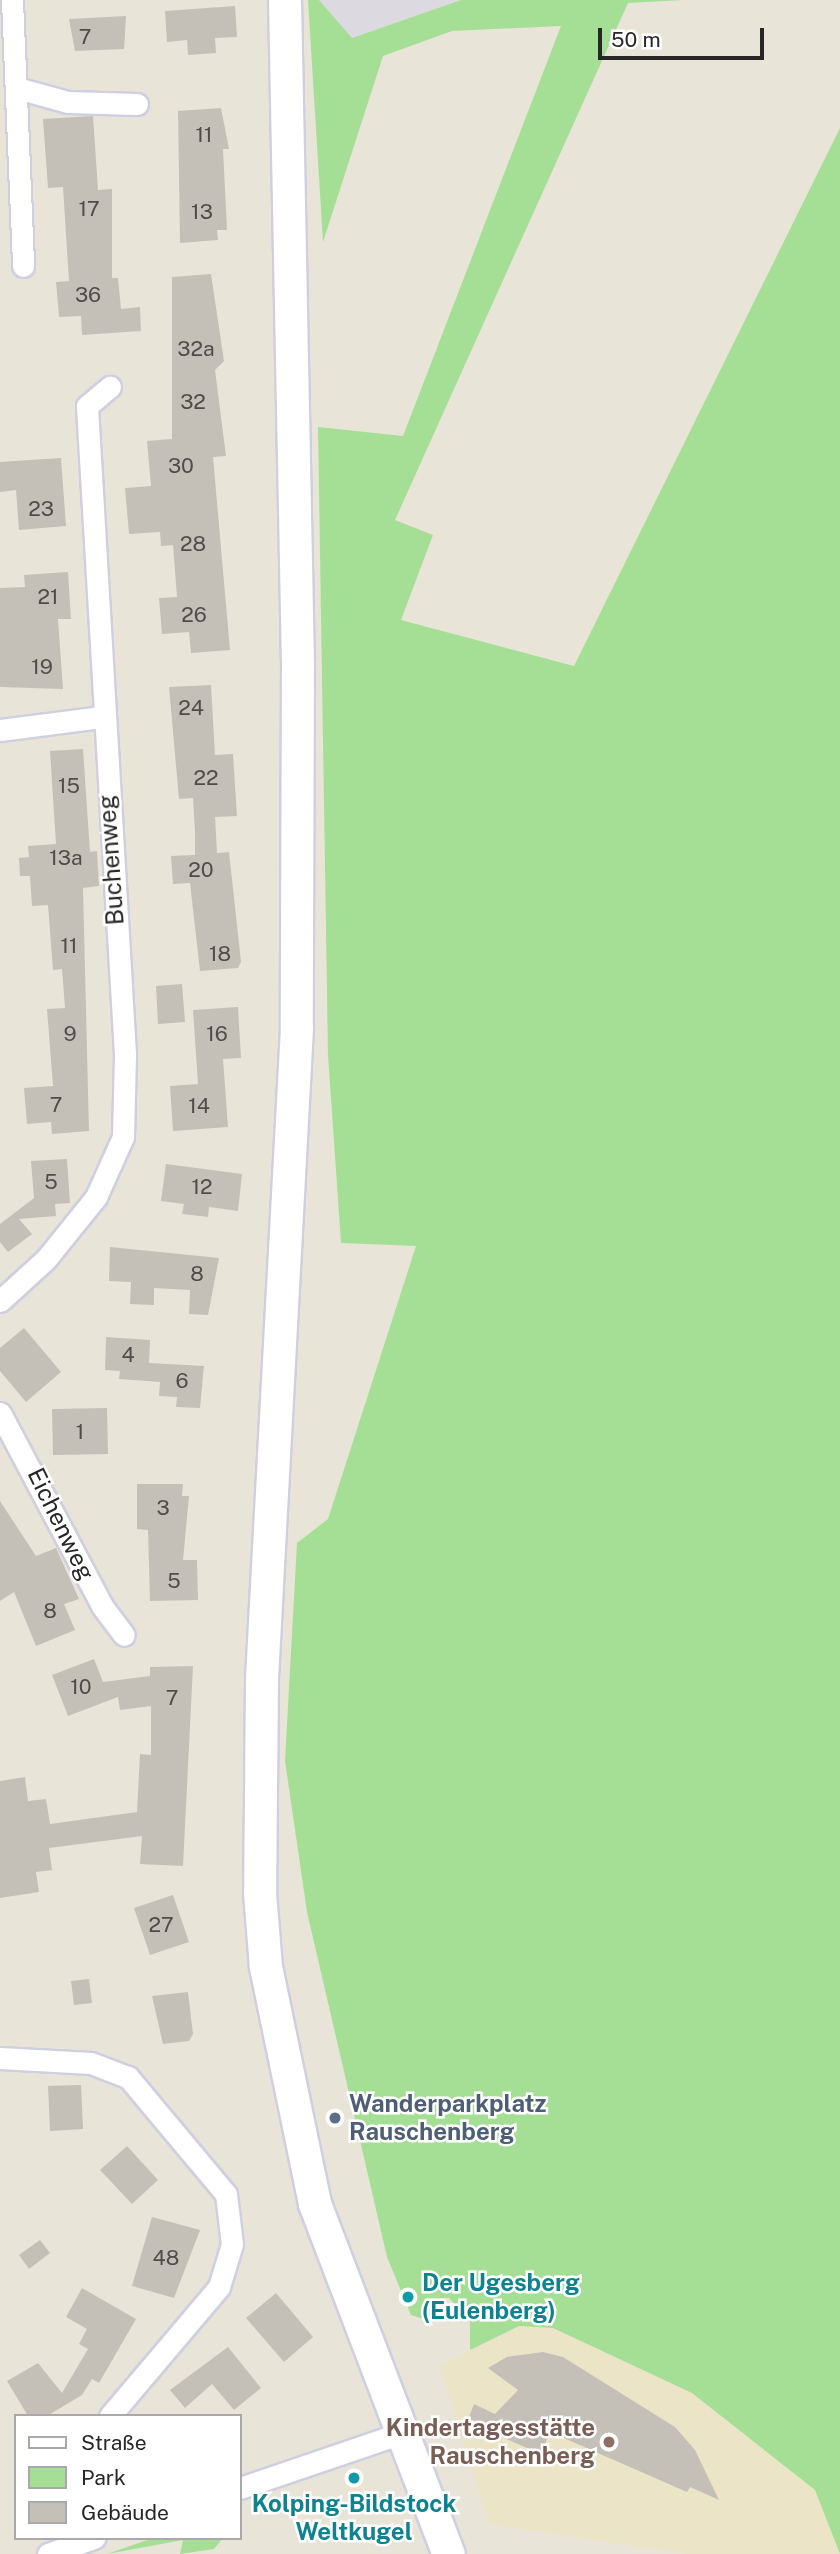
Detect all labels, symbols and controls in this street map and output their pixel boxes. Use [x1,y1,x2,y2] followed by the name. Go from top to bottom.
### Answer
[602,14,768,58] scale bar
[79,24,91,50] house number: 7
[611,27,661,52] text: 50 m
[195,122,213,148] house number: 11
[78,196,100,222] house number: 17
[191,199,213,225] house number: 13
[75,282,101,308] house number: 36
[177,336,215,362] house number: 32a
[180,389,206,415] house number: 32
[168,453,194,479] house number: 30
[28,496,54,522] house number: 23
[180,531,206,557] house number: 28
[37,584,59,610] house number: 21
[181,602,207,628] house number: 26
[31,654,53,680] house number: 19
[178,695,204,721] house number: 24
[193,765,219,791] house number: 22
[58,773,80,799] house number: 15
[92,794,130,926] street label: Buchenweg
[49,845,83,871] house number: 13a
[188,857,214,883] house number: 20
[60,933,78,959] house number: 11
[209,941,231,967] house number: 18
[63,1021,77,1047] house number: 9
[206,1021,228,1047] house number: 16
[50,1092,62,1118] house number: 7
[188,1093,210,1119] house number: 14
[44,1169,58,1195] house number: 5
[191,1174,213,1200] house number: 12
[190,1261,204,1287] house number: 8
[121,1342,135,1368] house number: 4
[175,1368,189,1394] house number: 6
[76,1419,84,1445] house number: 1
[21,1463,101,1585] street label: Eichenweg
[156,1495,170,1521] house number: 3
[167,1568,181,1594] house number: 5
[43,1598,57,1624] house number: 8
[70,1674,92,1700] house number: 10
[166,1685,178,1711] house number: 7
[148,1912,174,1938] house number: 27
[349,2090,546,2146] place label: Wanderparkplatz Rauschenberg
[327,2110,343,2126] marker: Wanderparkplatz Rauschenberg
[153,2245,179,2271] house number: 48
[422,2269,580,2325] place label: Der Ugesberg (Eulenberg)
[400,2289,416,2305] marker: Der Ugesberg (Eulenberg)
[14,2414,242,2540] legend
[386,2414,595,2470] place label: Kindertagesstätte Rauschenberg
[81,2430,147,2455] text: Straße
[601,2434,617,2450] marker: Kindertagesstätte Rauschenberg
[81,2465,126,2490] text: Park
[346,2470,362,2486] marker: Kolping-Bildstock Weltkugel
[252,2490,456,2546] place label: Kolping-Bildstock Weltkugel
[81,2500,169,2525] text: Gebäude

